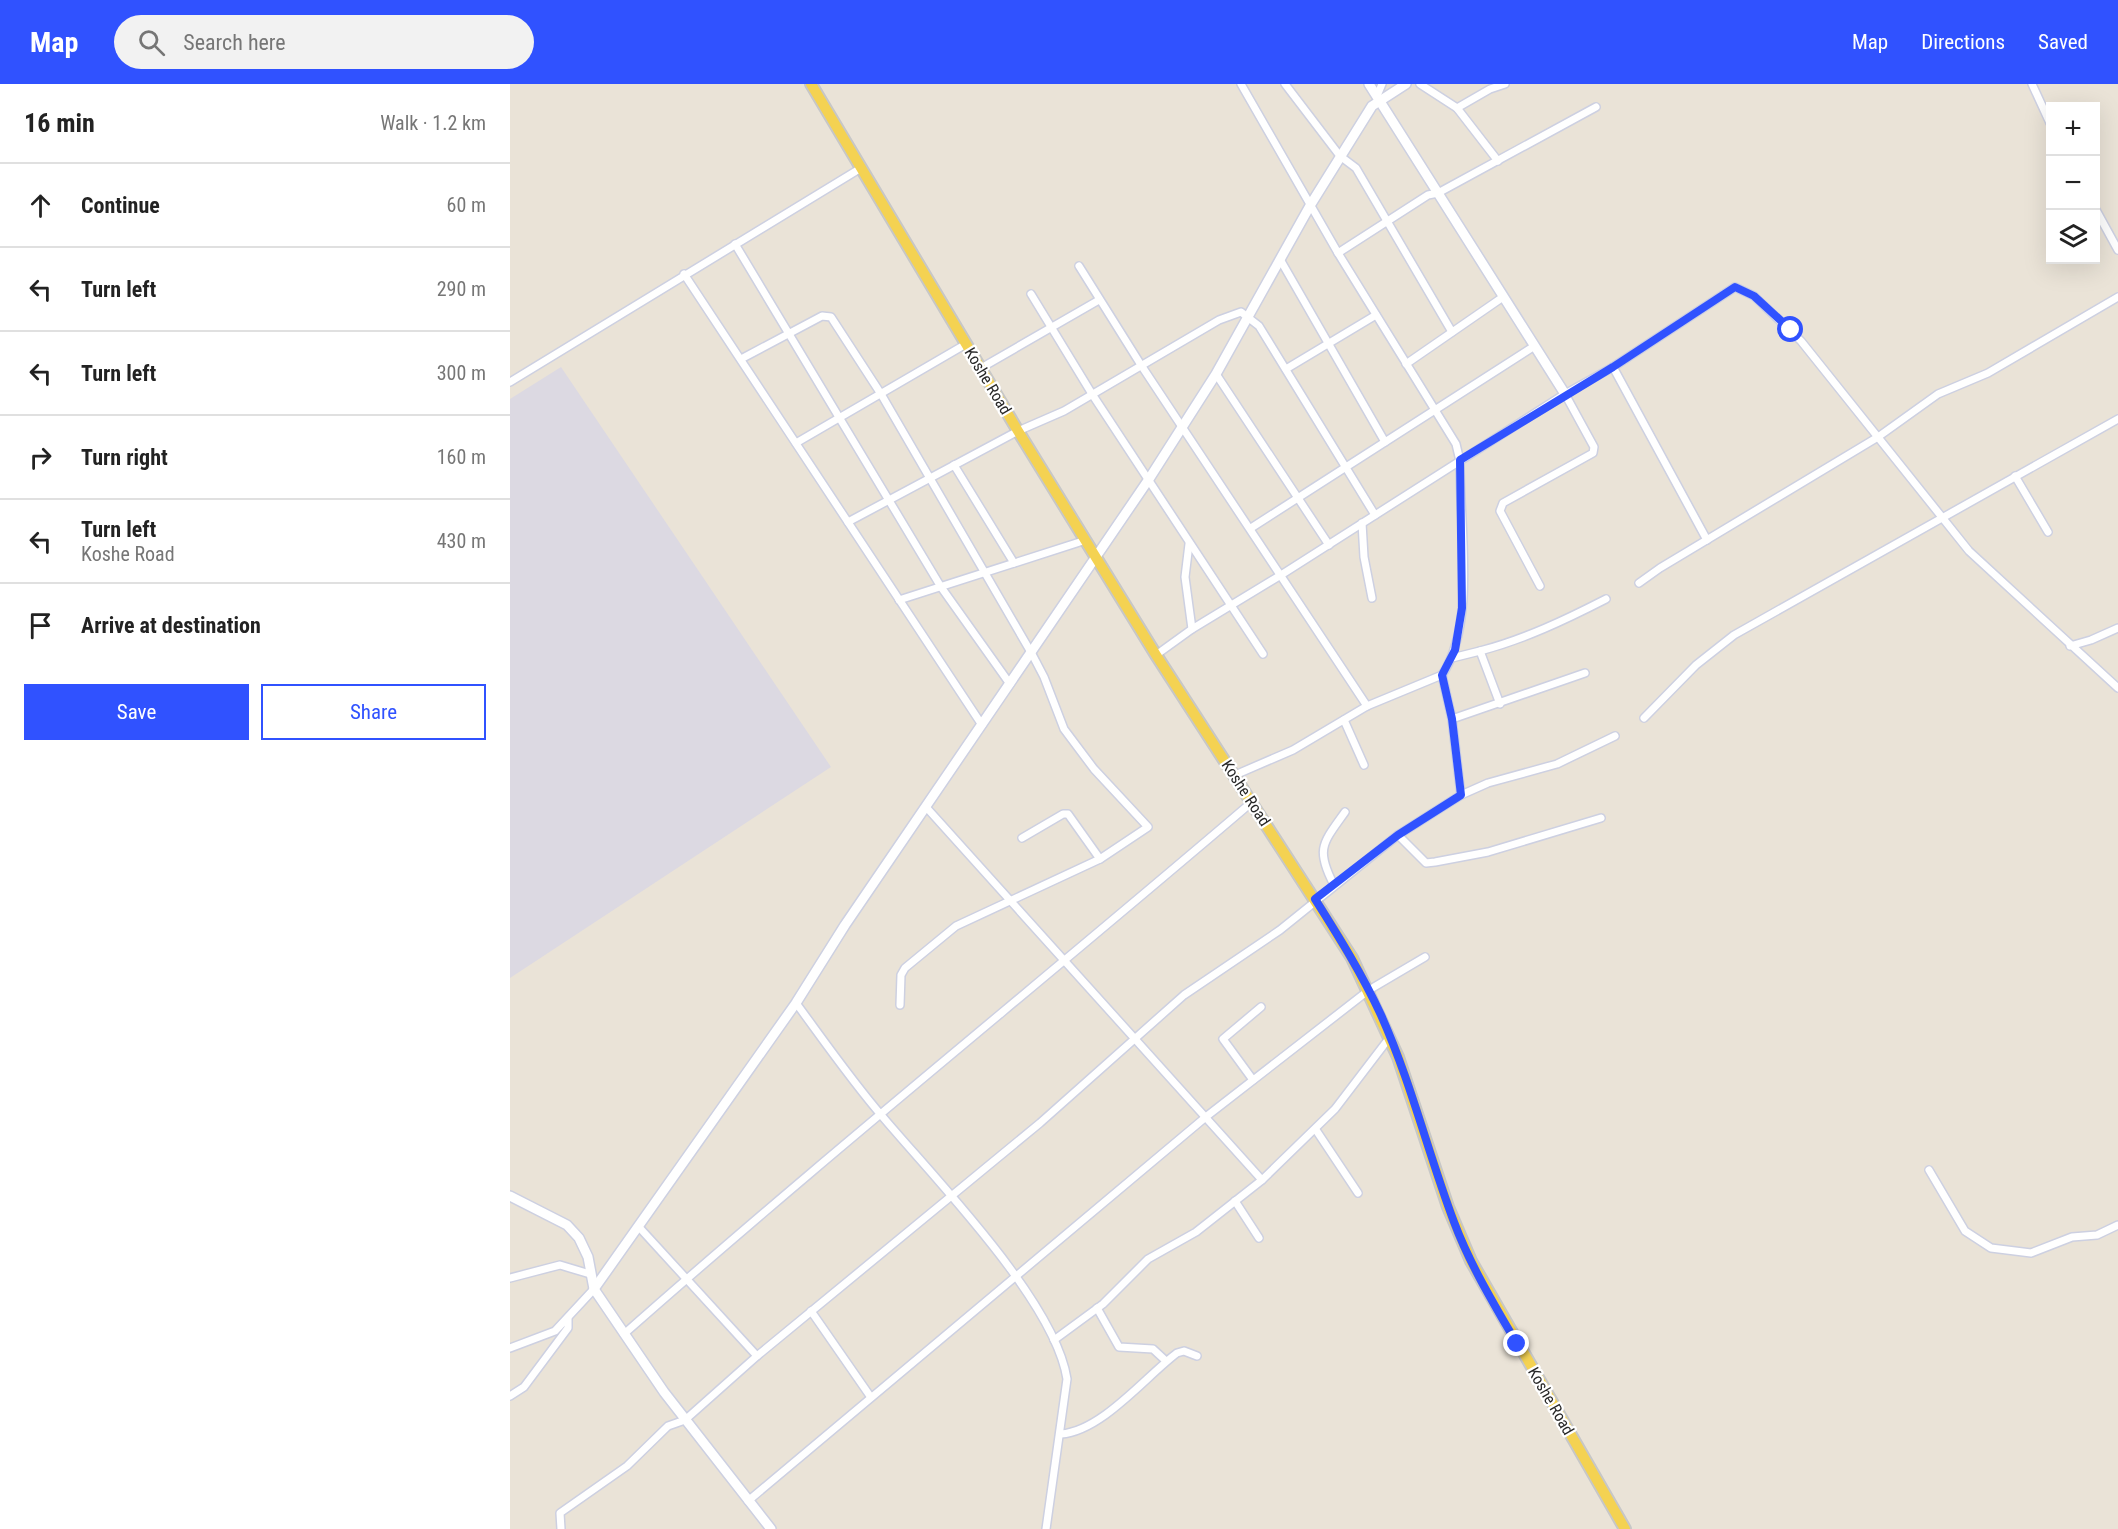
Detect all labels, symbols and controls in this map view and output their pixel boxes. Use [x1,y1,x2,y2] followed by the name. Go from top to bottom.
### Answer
[114,15,534,69] search box
[30,26,78,59] text: Map
[135,26,168,59] icon: search
[183,30,286,55] text: Search here
[1852,30,1888,54] text: Map
[1921,30,2005,54] text: Directions
[2038,30,2088,54] text: Saved
[2046,102,2100,264] map controls
[2046,102,2100,156] button: +
[24,108,95,138] text: 16 min
[380,111,486,135] text: Walk · 1.2 km
[2046,156,2100,210] button: −
[24,189,57,222] icon: ahead
[81,193,160,218] text: Continue
[447,193,486,217] text: 60 m
[2046,210,2100,264] button: layers
[24,273,57,306] icon: left
[81,277,156,302] text: Turn left
[437,277,486,301] text: 290 m
[1777,316,1803,342] route start
[961,344,1015,418] street label: Koshe Road
[24,357,57,390] icon: left
[81,361,156,386] text: Turn left
[437,361,486,385] text: 300 m
[24,441,57,474] icon: right
[81,445,168,470] text: Turn right
[437,445,486,469] text: 160 m
[81,517,156,542] text: Turn left
[24,525,57,558] icon: left
[437,529,486,553] text: 430 m
[81,542,175,566] text: Koshe Road
[24,609,57,642] icon: arrive
[81,613,261,638] text: Arrive at destination
[24,684,249,740] button: Save
[261,684,486,740] button: Share
[1218,756,1274,830] street label: Koshe Road
[1503,1330,1529,1356] route end
[1524,1364,1578,1438] street label: Koshe Road

